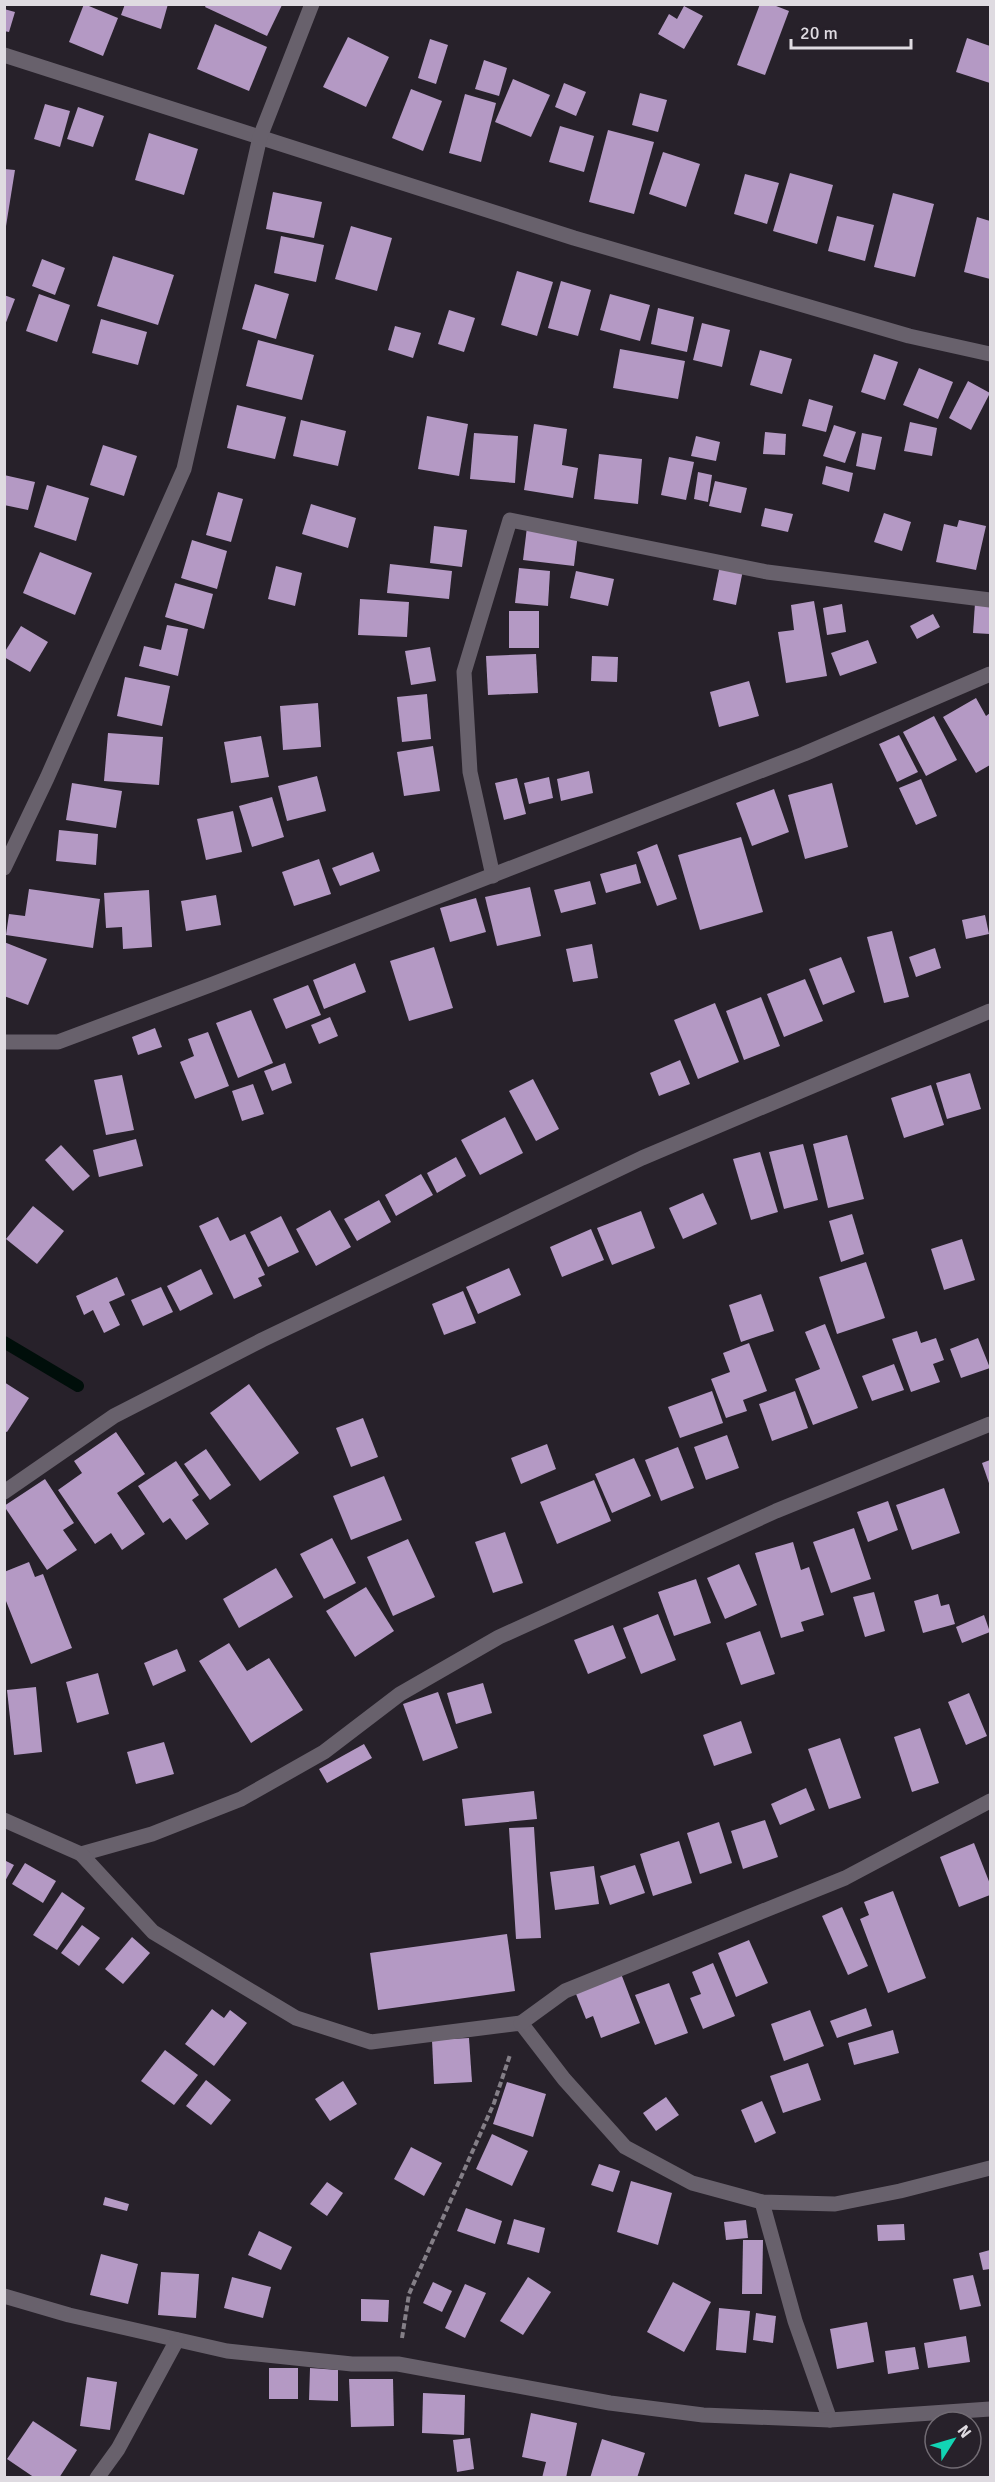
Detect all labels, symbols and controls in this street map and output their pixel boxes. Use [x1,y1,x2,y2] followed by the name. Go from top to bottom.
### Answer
[791,12,911,50] scale bar
[800,22,838,44] text: 20 m
[923,2410,983,2470] north arrow
[953,2421,976,2442] text: N

